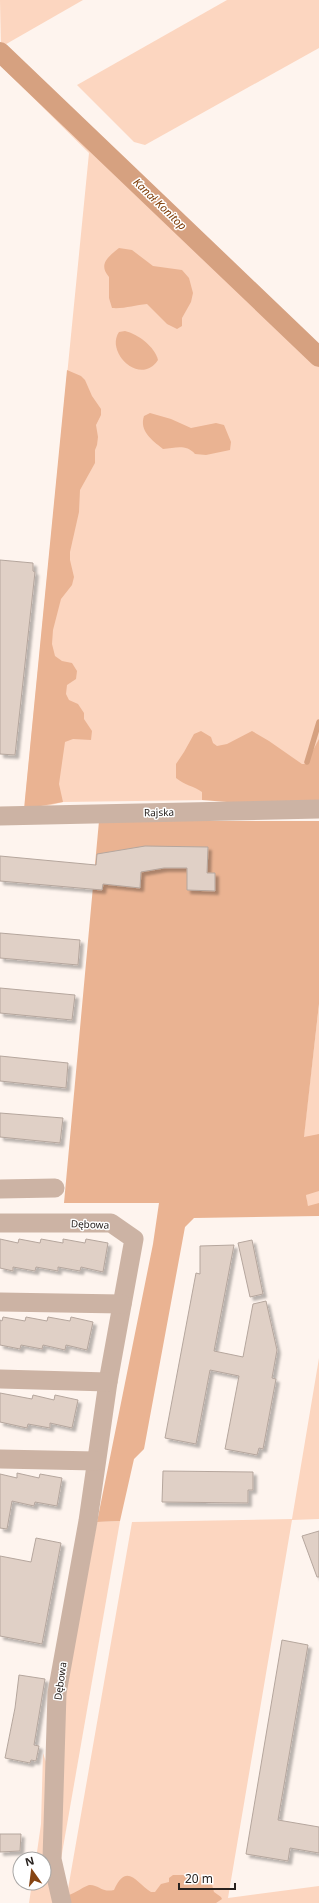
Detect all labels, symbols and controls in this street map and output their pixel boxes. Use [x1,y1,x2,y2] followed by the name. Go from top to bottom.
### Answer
[130,174,190,233] water label: Kanał Konitop
[144,805,174,819] street label: Rajska
[71,1216,109,1232] street label: Dębowa
[50,1661,70,1701] street label: Dębowa
[12,1851,52,1891] north arrow
[23,1852,36,1869] text: N
[179,1865,235,1891] scale bar
[185,1870,213,1887] text: 20 m

